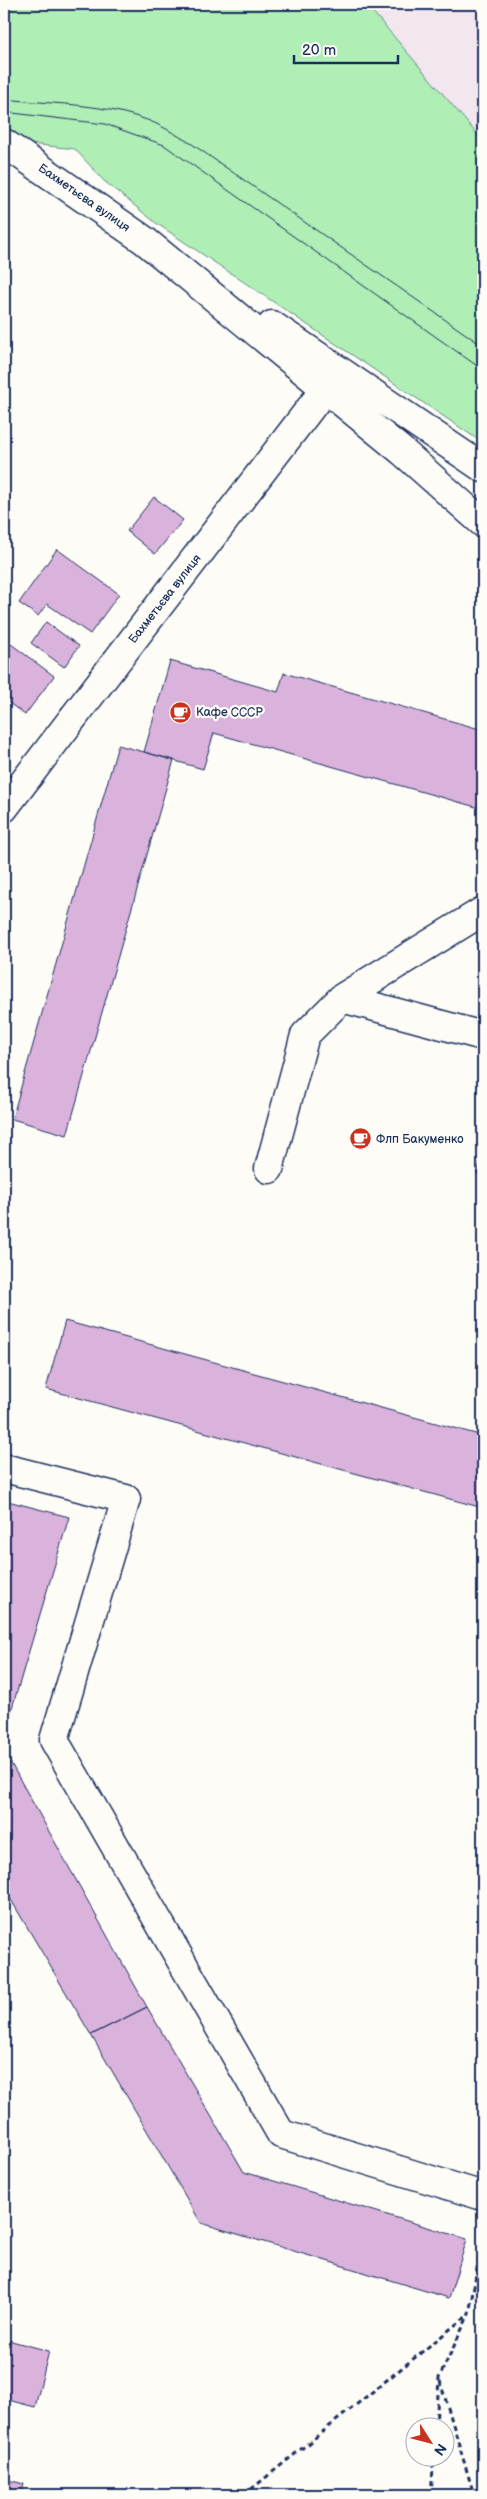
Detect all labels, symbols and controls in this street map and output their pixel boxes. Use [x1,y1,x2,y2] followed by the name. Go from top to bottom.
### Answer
[294,32,398,64] scale bar
[302,41,336,60] text: 20 m
[35,161,133,236] street label: Бахметьєва вулиця
[126,551,205,647] street label: Бахметьєва вулиця
[168,700,192,724] cafe icon: Кафе СССР
[196,705,263,720] place label: Кафе СССР
[348,1127,372,1151] cafe icon: Флп Бакуменко
[376,1132,463,1147] place label: Флп Бакуменко
[404,2416,454,2466] north arrow
[430,2440,450,2459] text: N

